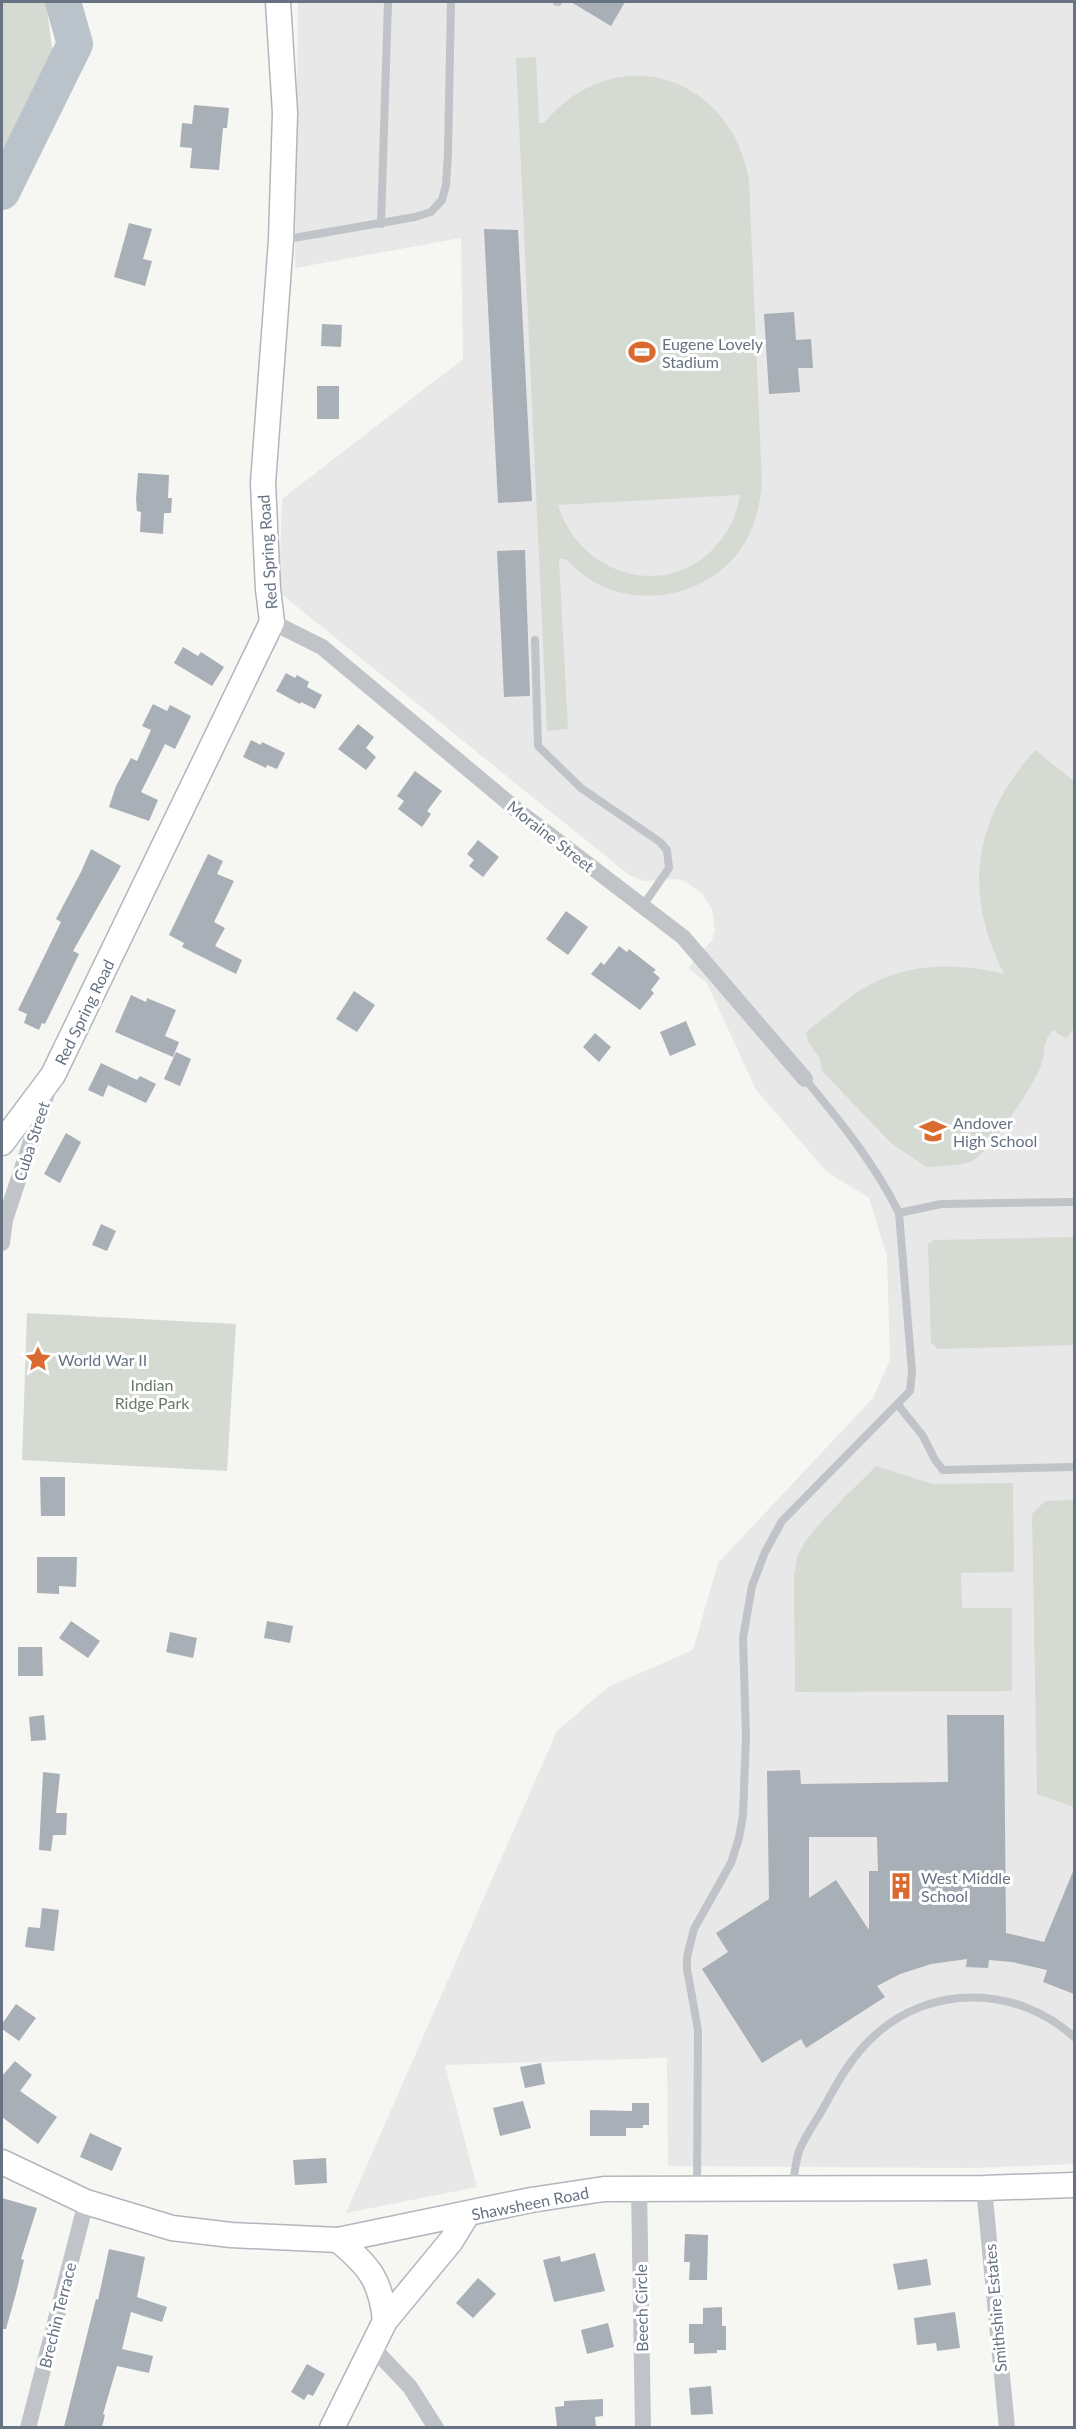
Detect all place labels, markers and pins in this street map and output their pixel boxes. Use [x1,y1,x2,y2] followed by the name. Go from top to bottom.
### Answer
[662,334,764,371] place label: Eugene Lovely Stadium
[627,337,657,367] sports icon: Eugene Lovely Stadium
[953,1113,1037,1150] place label: Andover High School
[918,1116,948,1146] school or university icon: Andover High School
[23,1344,53,1374] place icon: World War II
[58,1350,147,1369] place label: World War II
[921,1868,1011,1905] place label: West Middle School
[886,1871,916,1901] building icon: West Middle School

